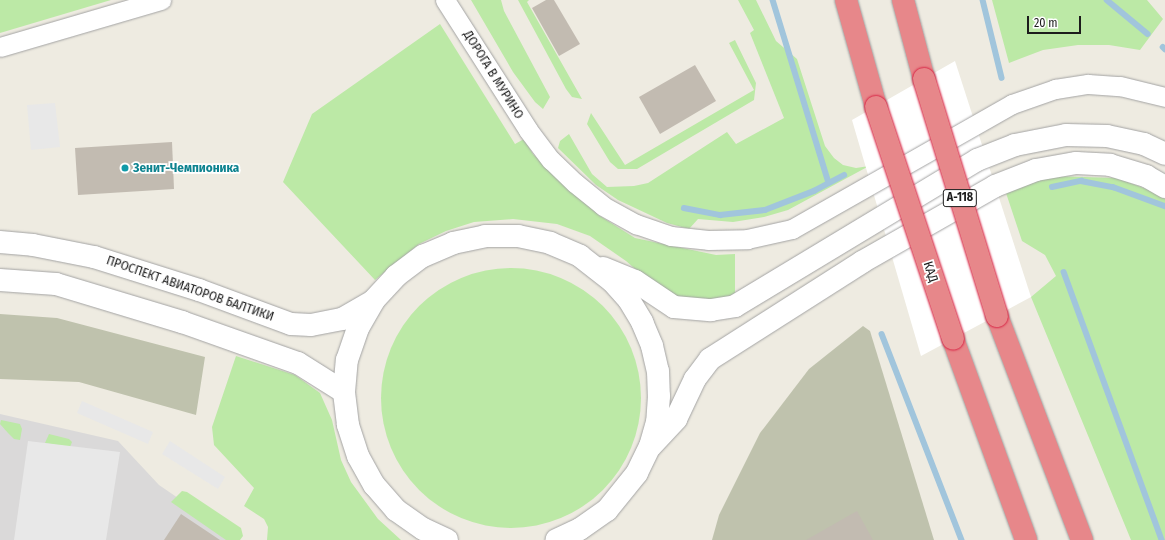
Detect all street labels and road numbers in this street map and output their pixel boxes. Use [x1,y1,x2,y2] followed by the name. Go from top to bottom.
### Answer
[460,28,526,122] street label: ДОРОГА В МУРИНО
[942,188,978,208] road number: А-118
[104,253,276,325] street label: ПРОСПЕКТ АВИАТОРОВ БАЛТИКИ
[919,260,941,284] street label: КАД

